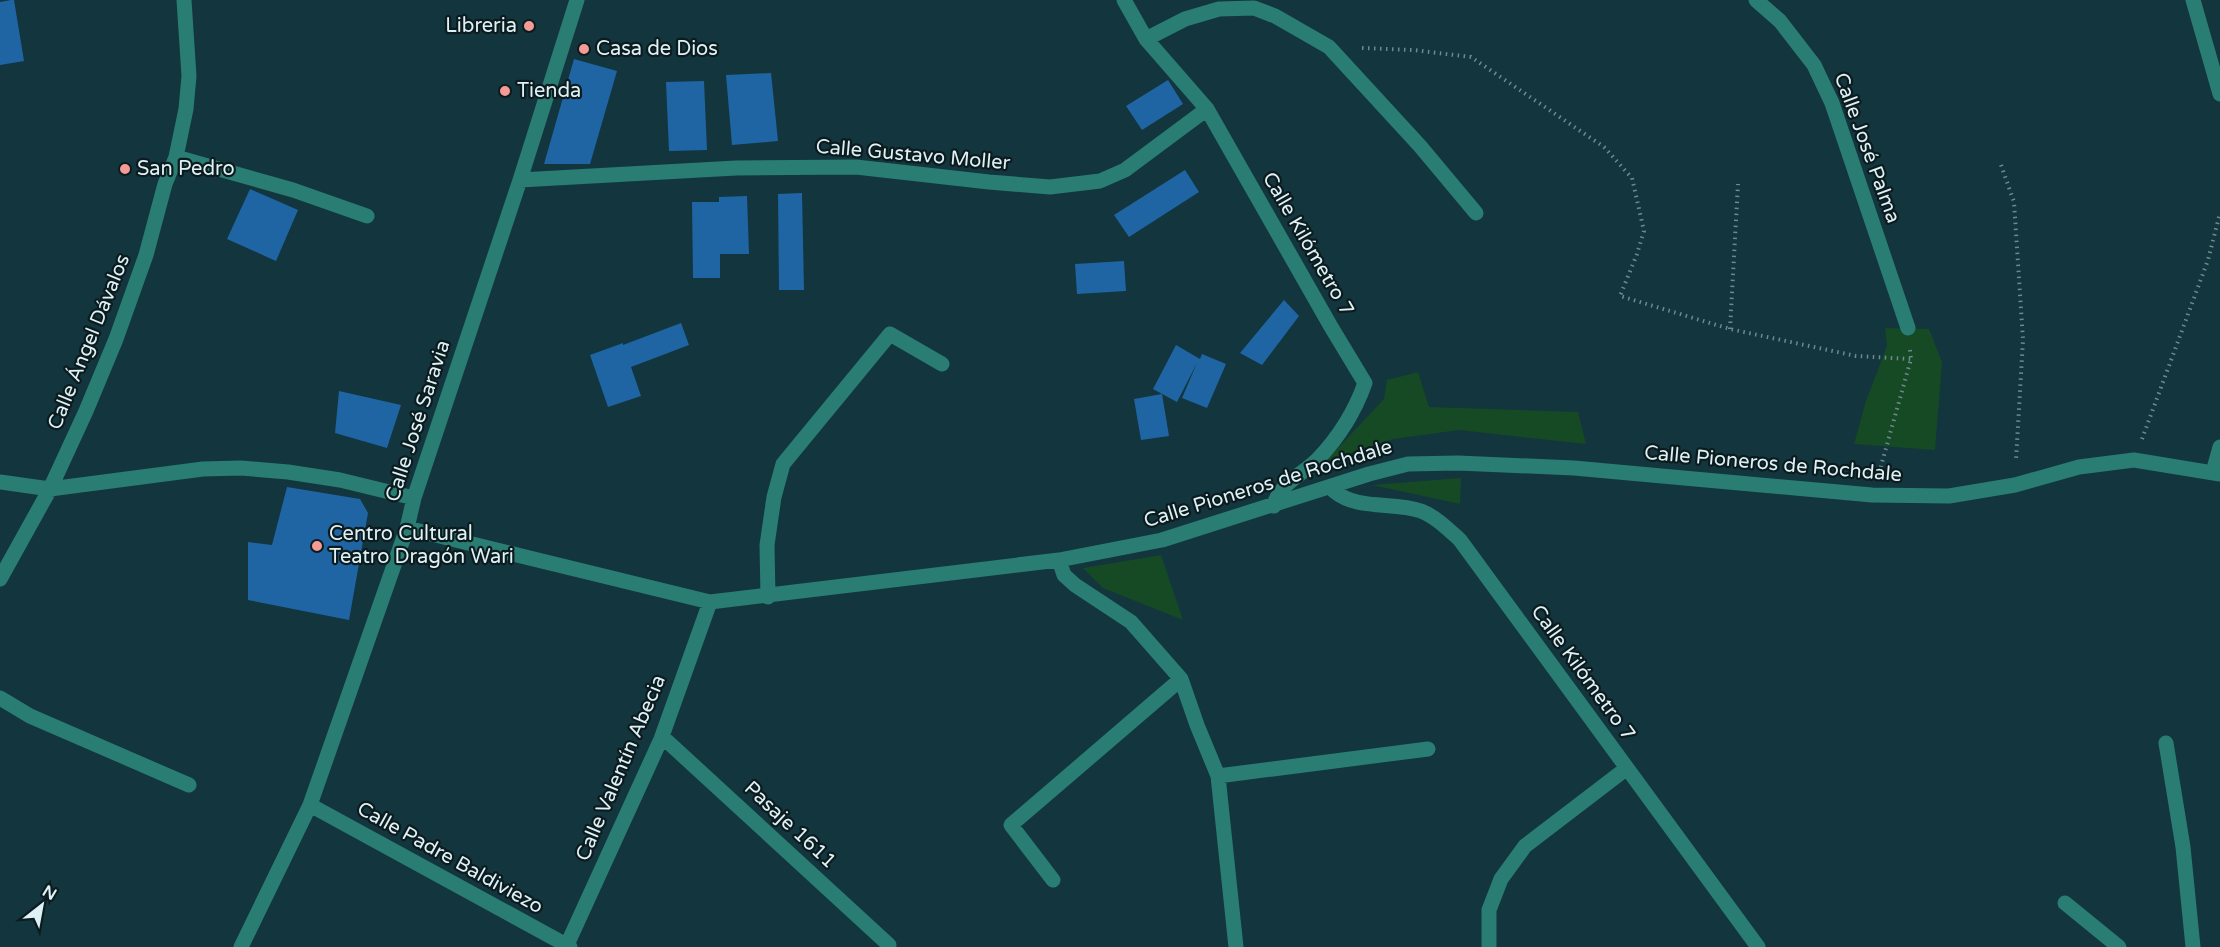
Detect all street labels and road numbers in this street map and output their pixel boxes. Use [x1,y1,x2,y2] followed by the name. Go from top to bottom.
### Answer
[1829,70,1905,226] street label: Calle José Palma
[815,135,1012,175] street label: Calle Gustavo Moller
[1257,168,1359,320] street label: Calle Kilómetro 7
[42,250,135,433] street label: Calle Ángel Dávalos
[381,337,455,505] street label: Calle José Saravia
[1141,435,1395,533] street label: Calle Pioneros de Rochdale
[1643,441,1903,487] street label: Calle Pioneros de Rochdale
[1526,601,1640,745] street label: Calle Kilómetro 7
[571,671,671,865] street label: Calle Valentín Abecia
[739,776,841,874] street label: Pasaje 1611
[353,797,547,919] street label: Calle Padre Baldiviezo

